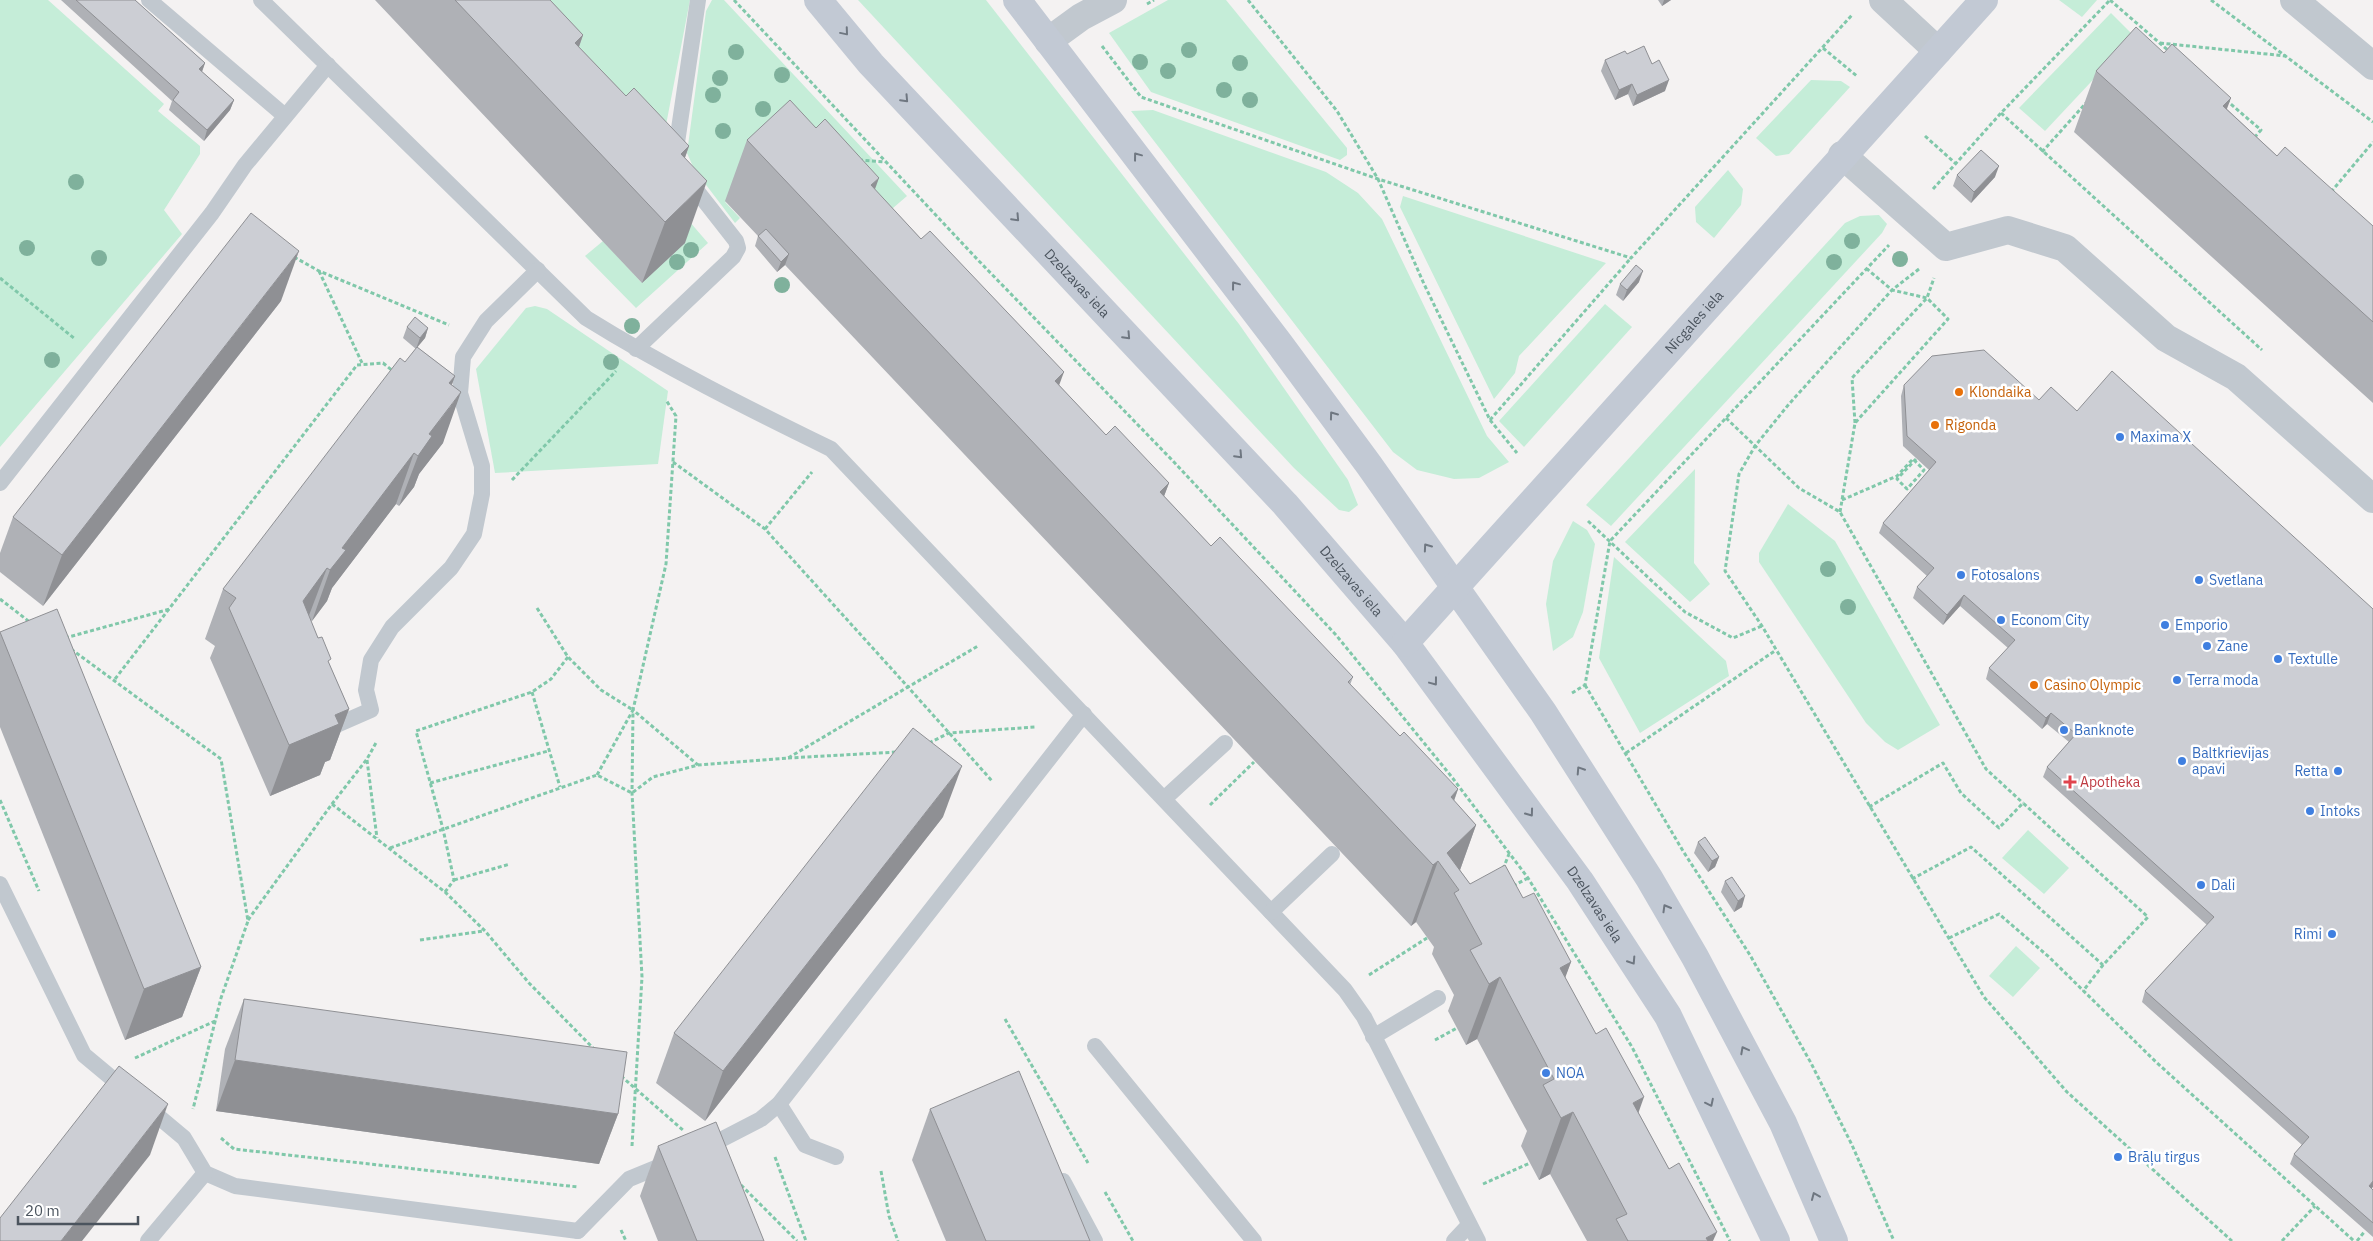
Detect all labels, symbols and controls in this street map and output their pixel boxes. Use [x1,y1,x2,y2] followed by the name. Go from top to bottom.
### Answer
[839,26,847,35] one-way arrow
[899,94,908,103] one-way arrow
[1134,153,1142,162] one-way arrow
[1010,212,1019,221] one-way arrow
[1040,245,1114,322] street label: Dzelzavas iela
[1233,282,1241,291] one-way arrow
[1661,286,1728,357] street label: Nīcgales iela
[1121,331,1130,340] one-way arrow
[1969,383,2032,401] place label: Klondaika
[1953,386,1965,398] marker: Klondaika
[1330,411,1339,421] one-way arrow
[1945,416,1997,434] place label: Rigonda
[1929,419,1941,431] marker: Rigonda
[2130,428,2191,446] place label: Maxima X
[2114,431,2126,443] marker: Maxima X
[1233,449,1242,458] one-way arrow
[1316,542,1387,621] street label: Dzelzavas iela
[1424,544,1433,553] one-way arrow
[1971,566,2040,584] place label: Fotosalons
[1955,569,1967,581] marker: Fotosalons
[2209,571,2264,589] place label: Svetlana
[2193,574,2205,586] marker: Svetlana
[2011,611,2089,629] place label: Econom City
[1995,614,2007,626] marker: Econom City
[2175,616,2228,634] place label: Emporio
[2159,619,2171,631] marker: Emporio
[2217,637,2249,655] place label: Zane
[2201,640,2213,652] marker: Zane
[2288,650,2338,668] place label: Textulle
[2272,653,2284,665] marker: Textulle
[2187,671,2259,689] place label: Terra moda
[2171,674,2183,686] marker: Terra moda
[1428,676,1437,686] one-way arrow
[2044,676,2141,694] place label: Casino Olympic
[2028,679,2040,691] marker: Casino Olympic
[2074,721,2135,739] place label: Banknote
[2058,724,2070,736] marker: Banknote
[2192,744,2269,778] place label: Baltkrievijas apavi
[2176,755,2188,767] marker: Baltkrievijas apavi
[2294,762,2329,780] place label: Retta
[2332,765,2344,777] marker: Retta
[1577,766,1587,775] one-way arrow
[2080,773,2141,791] place label: Apotheka
[2064,776,2076,788] marker: Apotheka
[2320,802,2360,820] place label: Intoks
[2304,805,2316,817] marker: Intoks
[1525,807,1533,816] one-way arrow
[1563,863,1627,946] street label: Dzelzavas iela
[2211,876,2235,894] place label: Dali
[2195,879,2207,891] marker: Dali
[1663,904,1673,913] one-way arrow
[2294,925,2322,943] place label: Rimi
[2326,928,2338,940] marker: Rimi
[1626,955,1635,965] one-way arrow
[1741,1046,1751,1055] one-way arrow
[1556,1064,1585,1082] place label: NOA
[1540,1067,1552,1079] marker: NOA
[1704,1098,1714,1107] one-way arrow
[2128,1148,2200,1166] place label: Brāļu tirgus
[2112,1151,2124,1163] marker: Brāļu tirgus
[1811,1192,1822,1201] one-way arrow
[18,1194,138,1226] scale bar
[25,1201,60,1220] text: 20 m

